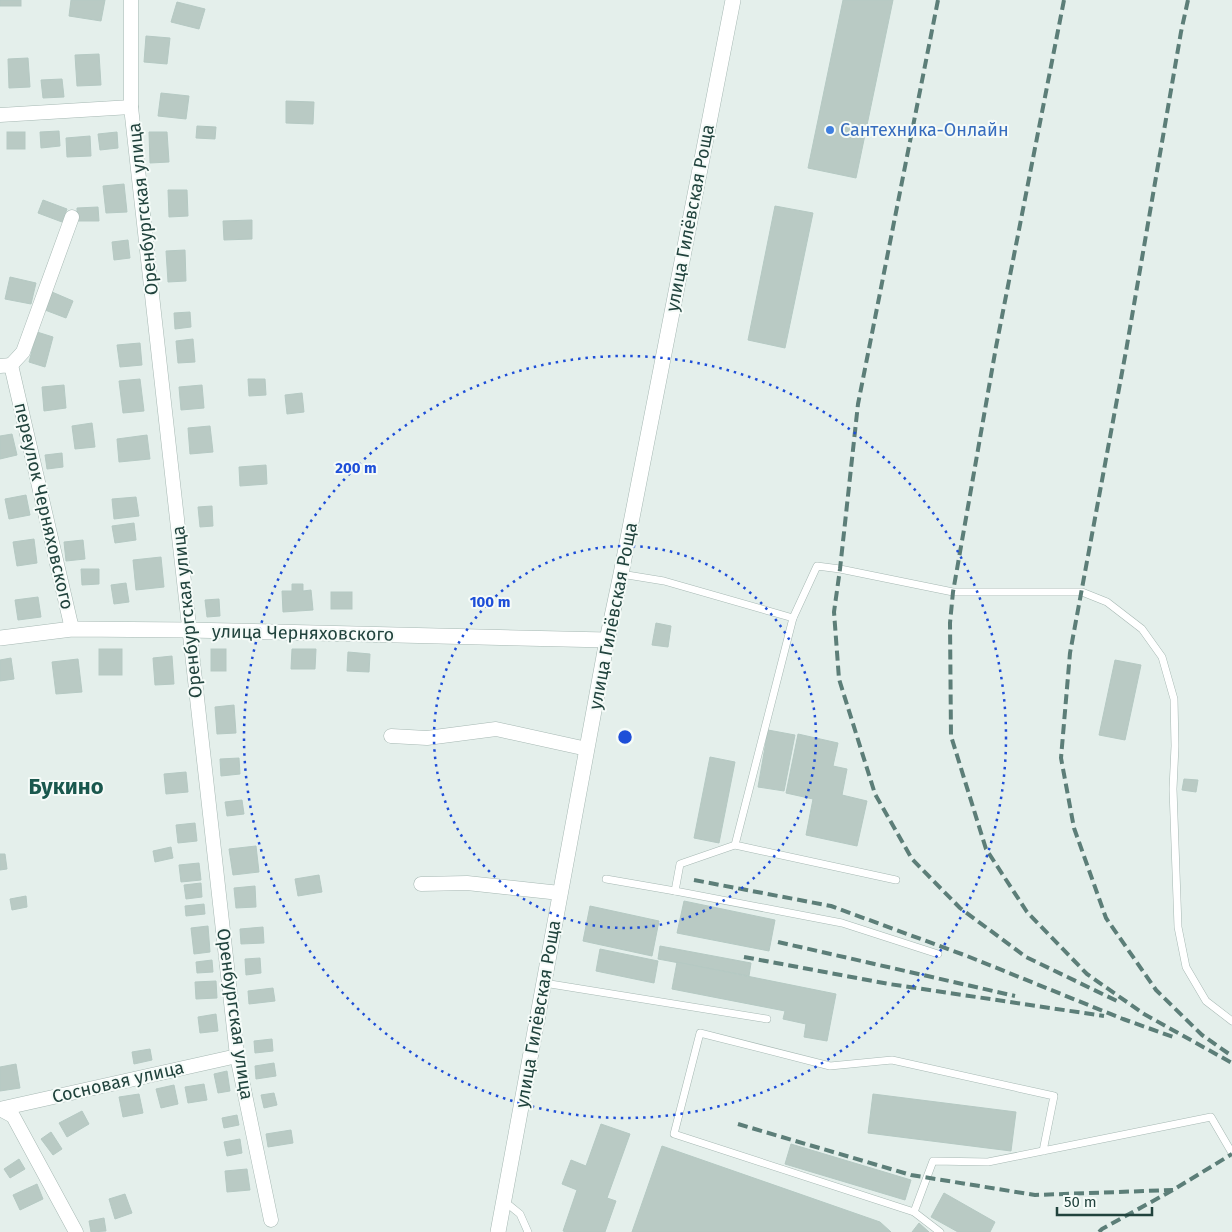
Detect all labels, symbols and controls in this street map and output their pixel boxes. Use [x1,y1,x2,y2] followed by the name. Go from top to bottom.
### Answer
[840,119,1009,141] place label: Сантехника-Онлайн
[123,122,163,296] street label: Оренбургская улица
[661,122,719,314] street label: улица Гилёвская Роща
[824,124,836,136] marker: Сантехника-Онлайн
[9,400,79,612] street label: переулок Черняховского
[335,459,377,477] text: 200 m
[584,520,642,712] street label: улица Гилёвская Роща
[167,525,207,699] street label: Оренбургская улица
[470,593,510,611] text: 100 m
[212,620,394,646] street label: улица Черняховского
[616,728,634,746] centre of rings
[28,773,104,800] district label: Букино
[511,918,565,1110] street label: улица Гилёвская Роща
[212,927,258,1101] street label: Оренбургская улица
[50,1056,186,1108] street label: Сосновая улица
[1057,1184,1152,1216] scale bar
[1064,1193,1097,1211] text: 50 m

